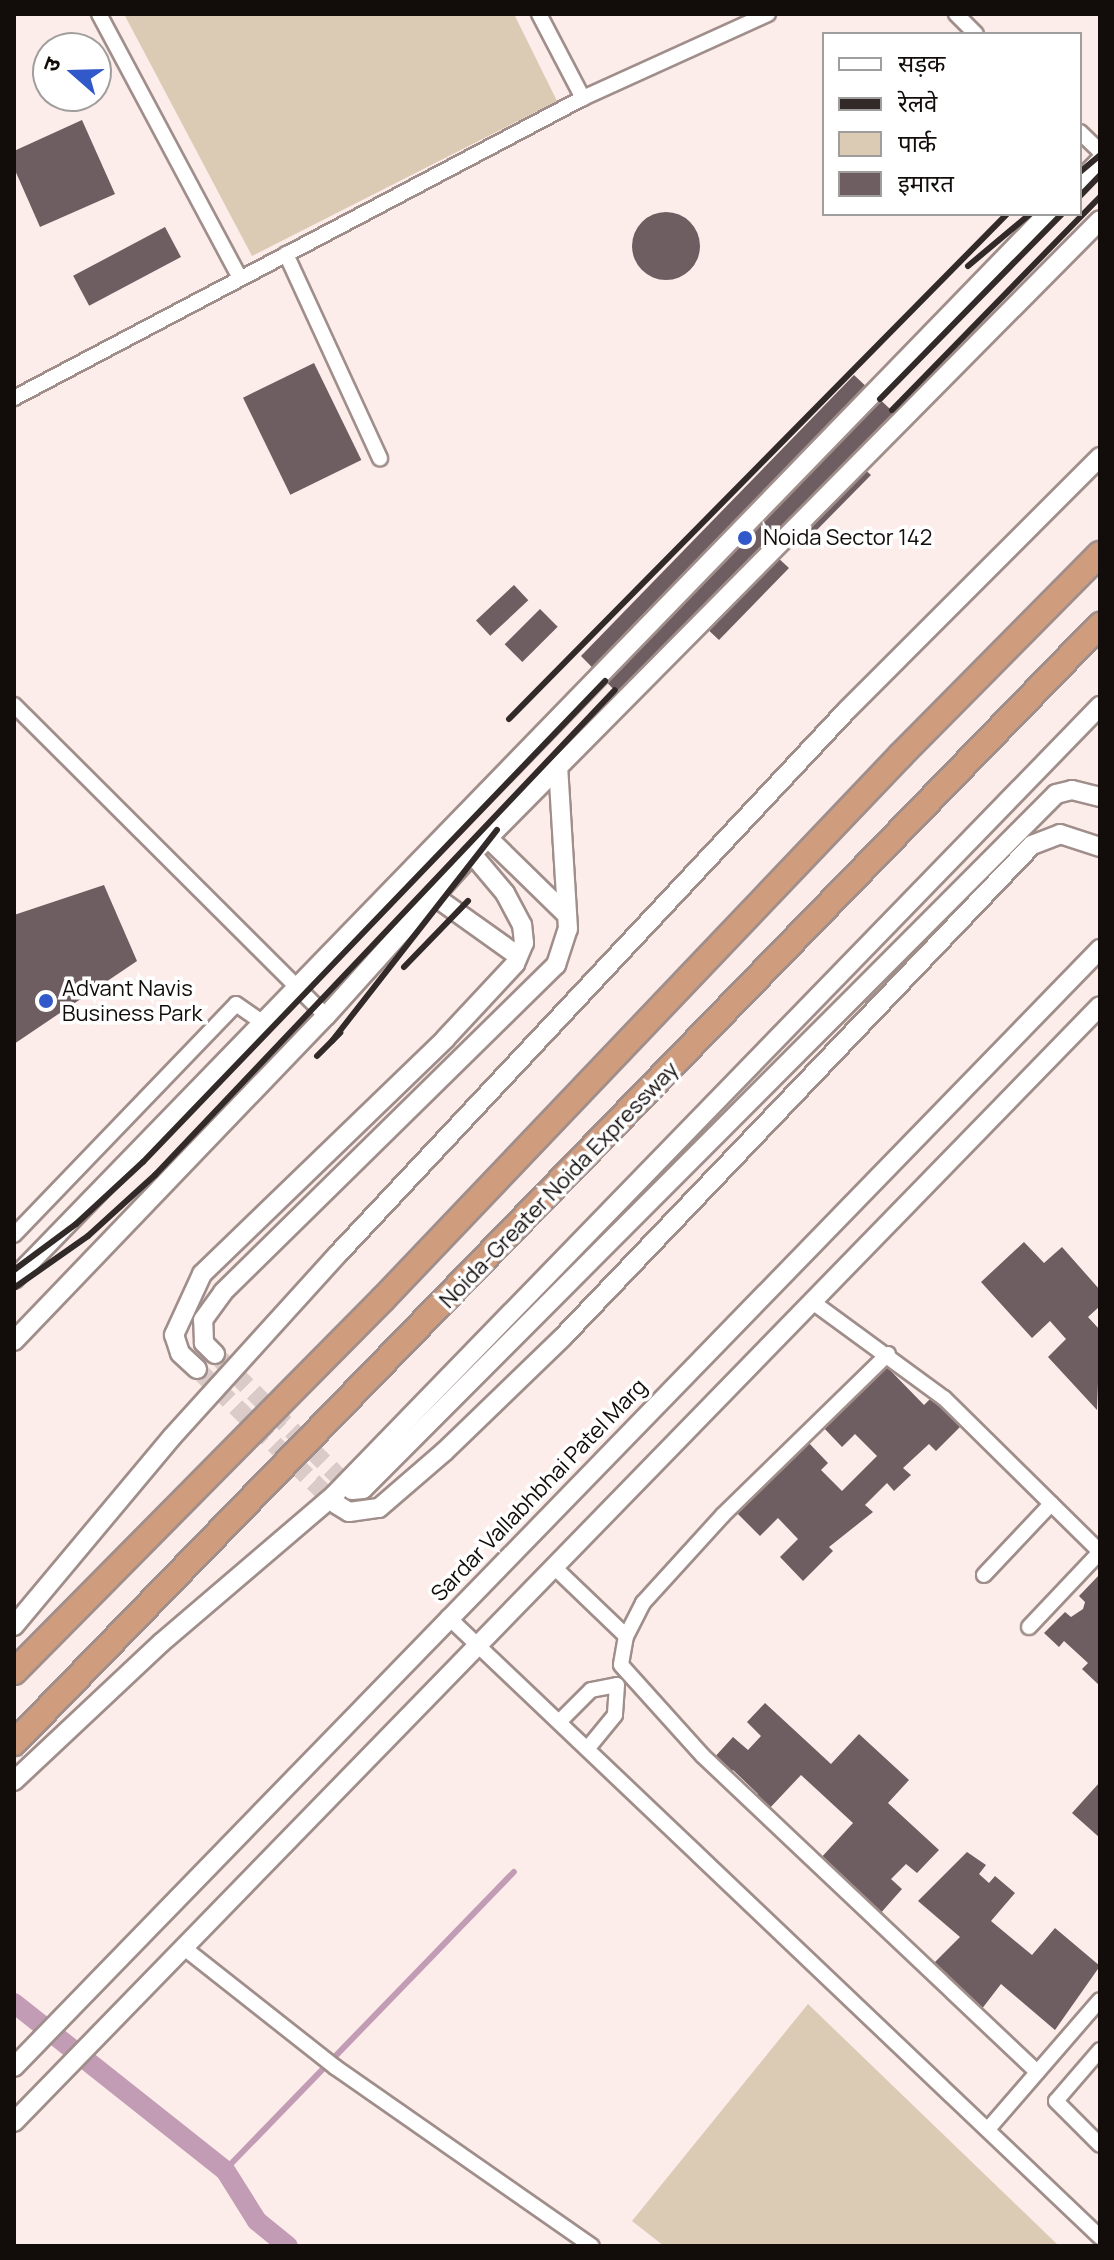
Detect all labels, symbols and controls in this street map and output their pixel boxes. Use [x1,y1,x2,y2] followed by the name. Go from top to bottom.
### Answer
[32,32,112,112] north arrow
[822,32,1082,216] legend
[898,46,946,79] text: सड़क
[35,53,68,76] text: उ
[898,86,937,119] text: रेलवे
[898,126,936,159] text: पार्क
[898,166,954,199] text: इमारत
[763,525,932,551] place label: Noida Sector 142
[734,527,756,549] marker: Noida Sector 142
[62,975,202,1026] place label: Advant Navis Business Park
[37,992,55,1010] marker: Advant Navis Business Park
[434,1056,684,1314] street label: Noida-Greater Noida Expressway
[426,1373,652,1607] street label: Sardar Vallabhbhai Patel Marg

